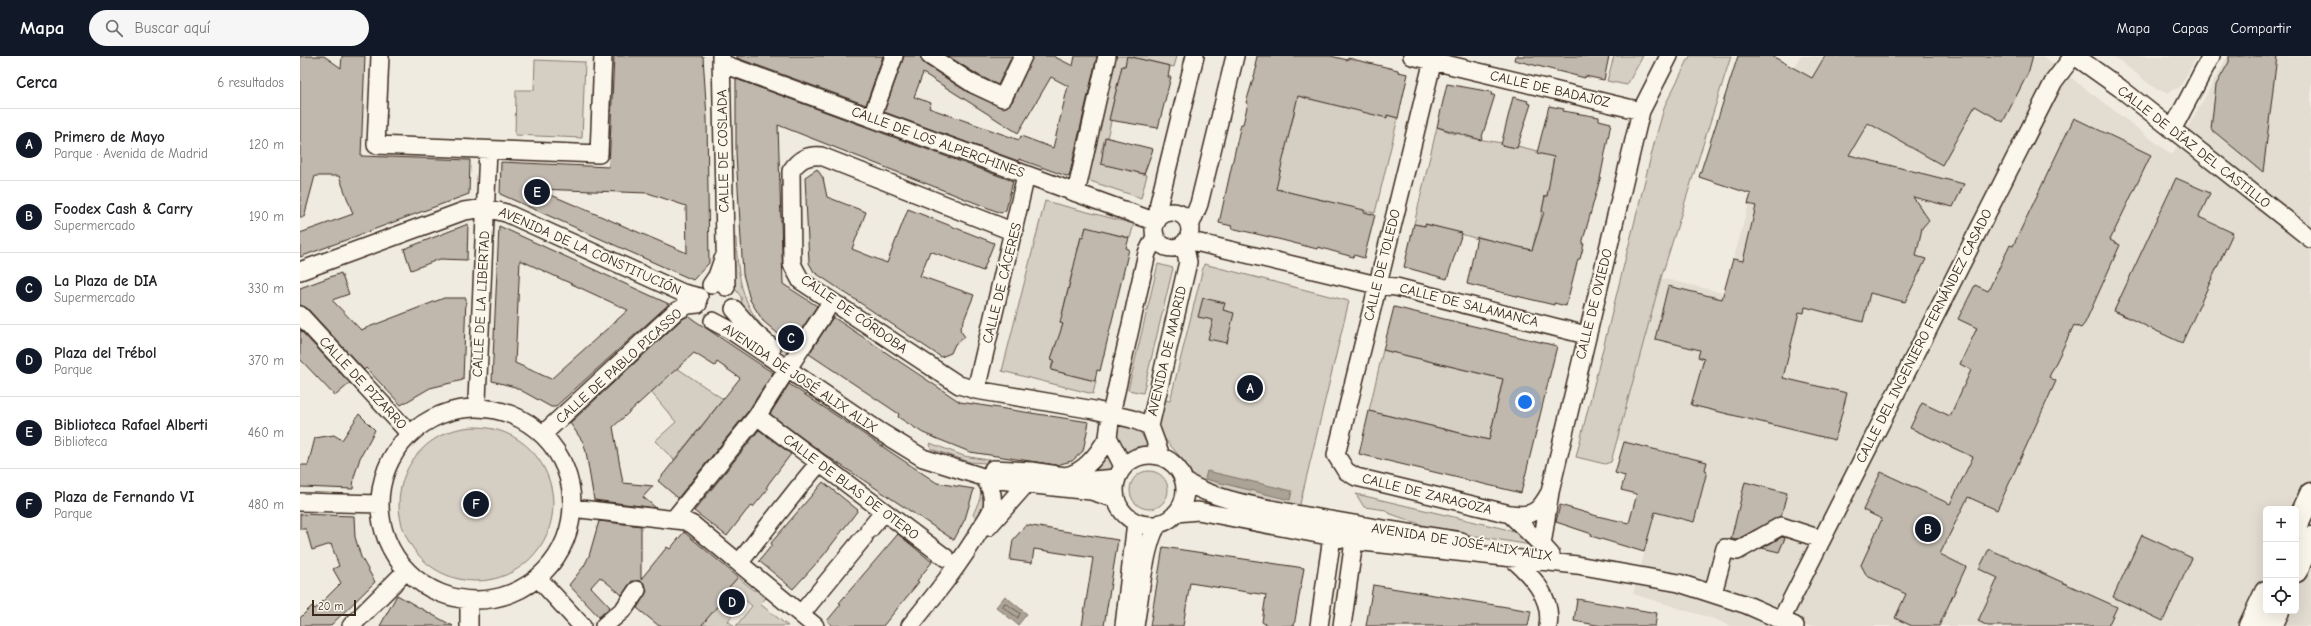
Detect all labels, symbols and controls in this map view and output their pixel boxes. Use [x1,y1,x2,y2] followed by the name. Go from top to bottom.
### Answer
[89,10,369,46] search box
[20,17,65,39] text: Mapa
[103,17,125,39] icon: search
[135,19,210,37] text: Buscar aquí
[2117,20,2150,37] text: Mapa
[2172,20,2208,37] text: Capas
[2230,20,2291,37] text: Compartir
[1488,67,1612,111] street label: CALLE DE BADAJOZ
[16,73,58,92] text: Cerca
[217,75,284,90] text: 6 resultados
[2114,82,2274,212] street label: CALLE DE DÍAZ DEL CASTILLO
[713,89,733,213] street label: CALLE DE COSLADA
[849,103,1027,181] street label: CALLE DE LOS ALPERCHINES
[54,128,165,146] text: Primero de Mayo
[25,137,33,152] text: A
[249,137,284,152] text: 120 m
[54,146,208,161] text: Parque · Avenida de Madrid
[524,177,550,207] pin: E
[54,200,193,218] text: Foodex Cash & Carry
[496,203,684,299] street label: AVENIDA DE LA CONSTITUCIÓN
[1852,206,1996,466] street label: CALLE DEL INGENIERO FERNÁNDEZ CASADO
[1360,207,1404,323] street label: CALLE DE TOLEDO
[25,209,33,224] text: B
[249,209,284,224] text: 190 m
[54,218,135,233] text: Supermercado
[979,221,1025,345] street label: CALLE DE CÁCERES
[469,230,493,378] street label: CALLE DE LA LIBERTAD
[1572,247,1616,361] street label: CALLE DE OVIEDO
[797,271,911,357] street label: CALLE DE CÓRDOBA
[54,272,157,290] text: La Plaza de DIA
[1398,280,1540,330] street label: CALLE DE SALAMANCA
[25,281,33,296] text: C
[248,281,284,296] text: 330 m
[1144,284,1190,418] street label: AVENIDA DE MADRID
[54,290,135,305] text: Supermercado
[552,305,686,427] street label: CALLE DE PABLO PICASSO
[719,320,881,436] street label: AVENIDA DE JOSÉ ALIX ALIX
[778,323,804,353] pin: C
[315,333,411,433] street label: CALLE DE PIZARRO
[54,344,157,362] text: Plaza del Trébol
[25,353,33,368] text: D
[248,353,284,368] text: 370 m
[54,362,92,377] text: Parque
[1237,373,1263,403] pin: A
[1515,392,1535,412] your location
[54,416,208,434] text: Biblioteca Rafael Alberti
[25,425,33,440] text: E
[248,425,284,440] text: 460 m
[780,430,922,544] street label: CALLE DE BLAS DE OTERO
[54,434,107,449] text: Biblioteca
[1360,470,1494,518] street label: CALLE DE ZARAGOZA
[54,488,194,506] text: Plaza de Fernando VI
[463,489,489,519] pin: F
[25,497,33,512] text: F
[248,497,284,512] text: 480 m
[54,506,92,521] text: Parque
[2263,506,2299,614] map controls
[2263,506,2299,542] button: +
[1915,514,1941,544] pin: B
[1370,519,1554,565] street label: AVENIDA DE JOSÉ ALIX ALIX
[2263,542,2299,578] button: −
[2263,578,2299,614] button: locate
[719,587,745,617] pin: D
[312,598,356,617] scale bar
[318,600,343,613] text: 20 m

